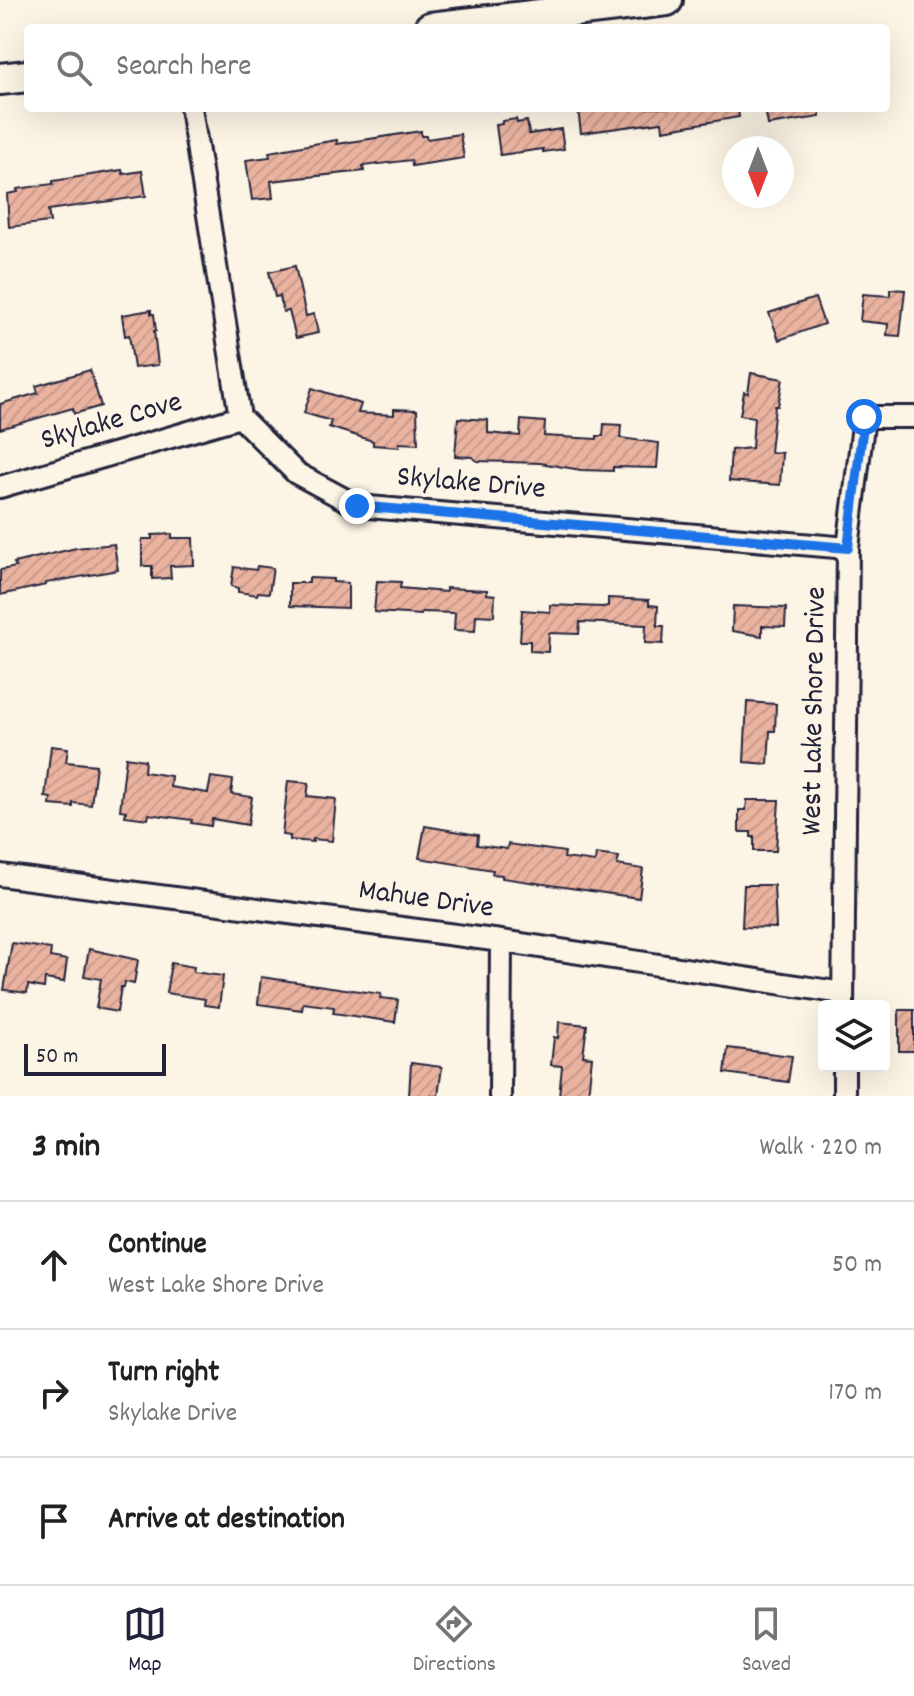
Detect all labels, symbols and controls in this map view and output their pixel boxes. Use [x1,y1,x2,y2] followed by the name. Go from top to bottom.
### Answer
[24,24,890,112] search box
[52,46,96,90] icon: search
[116,47,252,90] text: Search here
[722,136,794,208] north arrow
[36,382,188,464] street label: Skylake Cove
[846,399,882,435] route start
[395,457,547,513] street label: Skylake Drive
[339,488,375,524] route end
[792,586,840,836] street label: West Lake Shore Drive
[356,870,496,932] street label: Mahue Drive
[818,1000,890,1072] map controls
[818,1000,890,1072] button: layers
[24,1040,166,1076] scale bar
[36,1042,78,1073] text: 50 m
[32,1124,100,1173] text: 3 min
[759,1130,882,1167] text: Walk · 220 m
[108,1225,207,1268] text: Continue
[32,1243,76,1287] icon: ahead
[832,1247,882,1284] text: 50 m
[108,1268,324,1305] text: West Lake Shore Drive
[108,1353,219,1396] text: Turn right
[32,1371,76,1415] icon: right
[828,1375,882,1412] text: 170 m
[108,1396,237,1433] text: Skylake Drive
[32,1499,76,1543] icon: arrive
[108,1500,345,1543] text: Arrive at destination
[123,1602,167,1681] tab: Map
[413,1602,496,1681] tab: Directions
[742,1602,791,1681] tab: Saved

